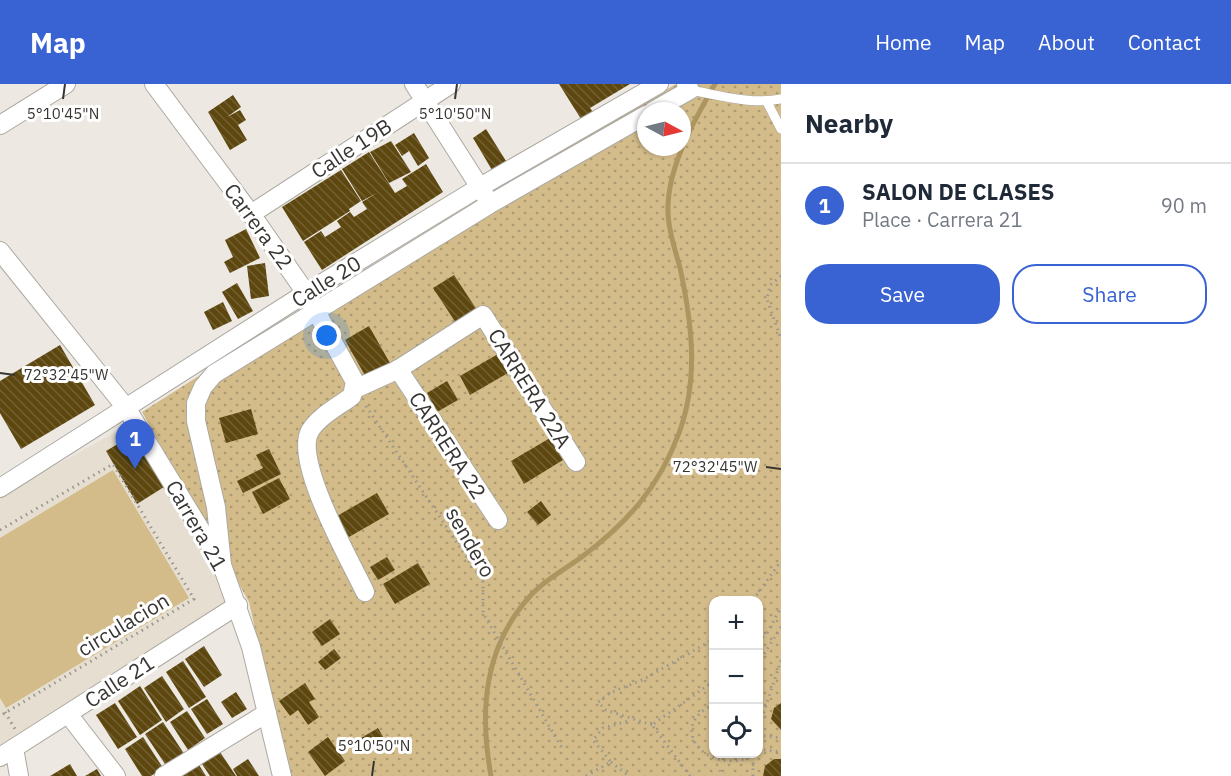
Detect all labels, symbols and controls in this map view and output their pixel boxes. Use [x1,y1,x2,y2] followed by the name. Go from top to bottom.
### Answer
[30,24,86,61] text: Map
[875,28,932,56] text: Home
[965,28,1005,56] text: Map
[1038,28,1095,56] text: About
[1128,28,1201,56] text: Contact
[637,102,691,156] north arrow
[27,104,99,123] text: 5°10'45"N
[419,104,491,123] text: 5°10'50"N
[805,106,893,140] text: Nearby
[305,111,397,185] street label: Calle 19B
[218,177,300,275] street label: Carrera 22
[862,177,1055,206] text: SALON DE CLASES
[819,192,831,219] text: 1
[1161,192,1207,219] text: 90 m
[862,206,1022,233] text: Place · Carrera 21
[286,249,366,313] street label: Calle 20
[805,264,1000,324] button: Save
[1012,264,1207,324] button: Share
[312,321,341,350] your location
[482,323,578,453] street label: CARRERA 22A
[24,365,109,384] text: 72°32'45"W
[403,386,493,504] street label: CARRERA 22
[116,420,154,469] pin: 1
[673,457,758,476] text: 72°32'45"W
[160,475,234,575] street label: Carrera 21
[440,502,502,582] street label: sendero
[72,586,174,662] street label: circulacion
[709,596,763,758] map controls
[709,596,763,650] button: +
[79,648,159,714] street label: Calle 21
[709,650,763,704] button: −
[709,704,763,758] button: locate
[338,736,410,755] text: 5°10'50"N

